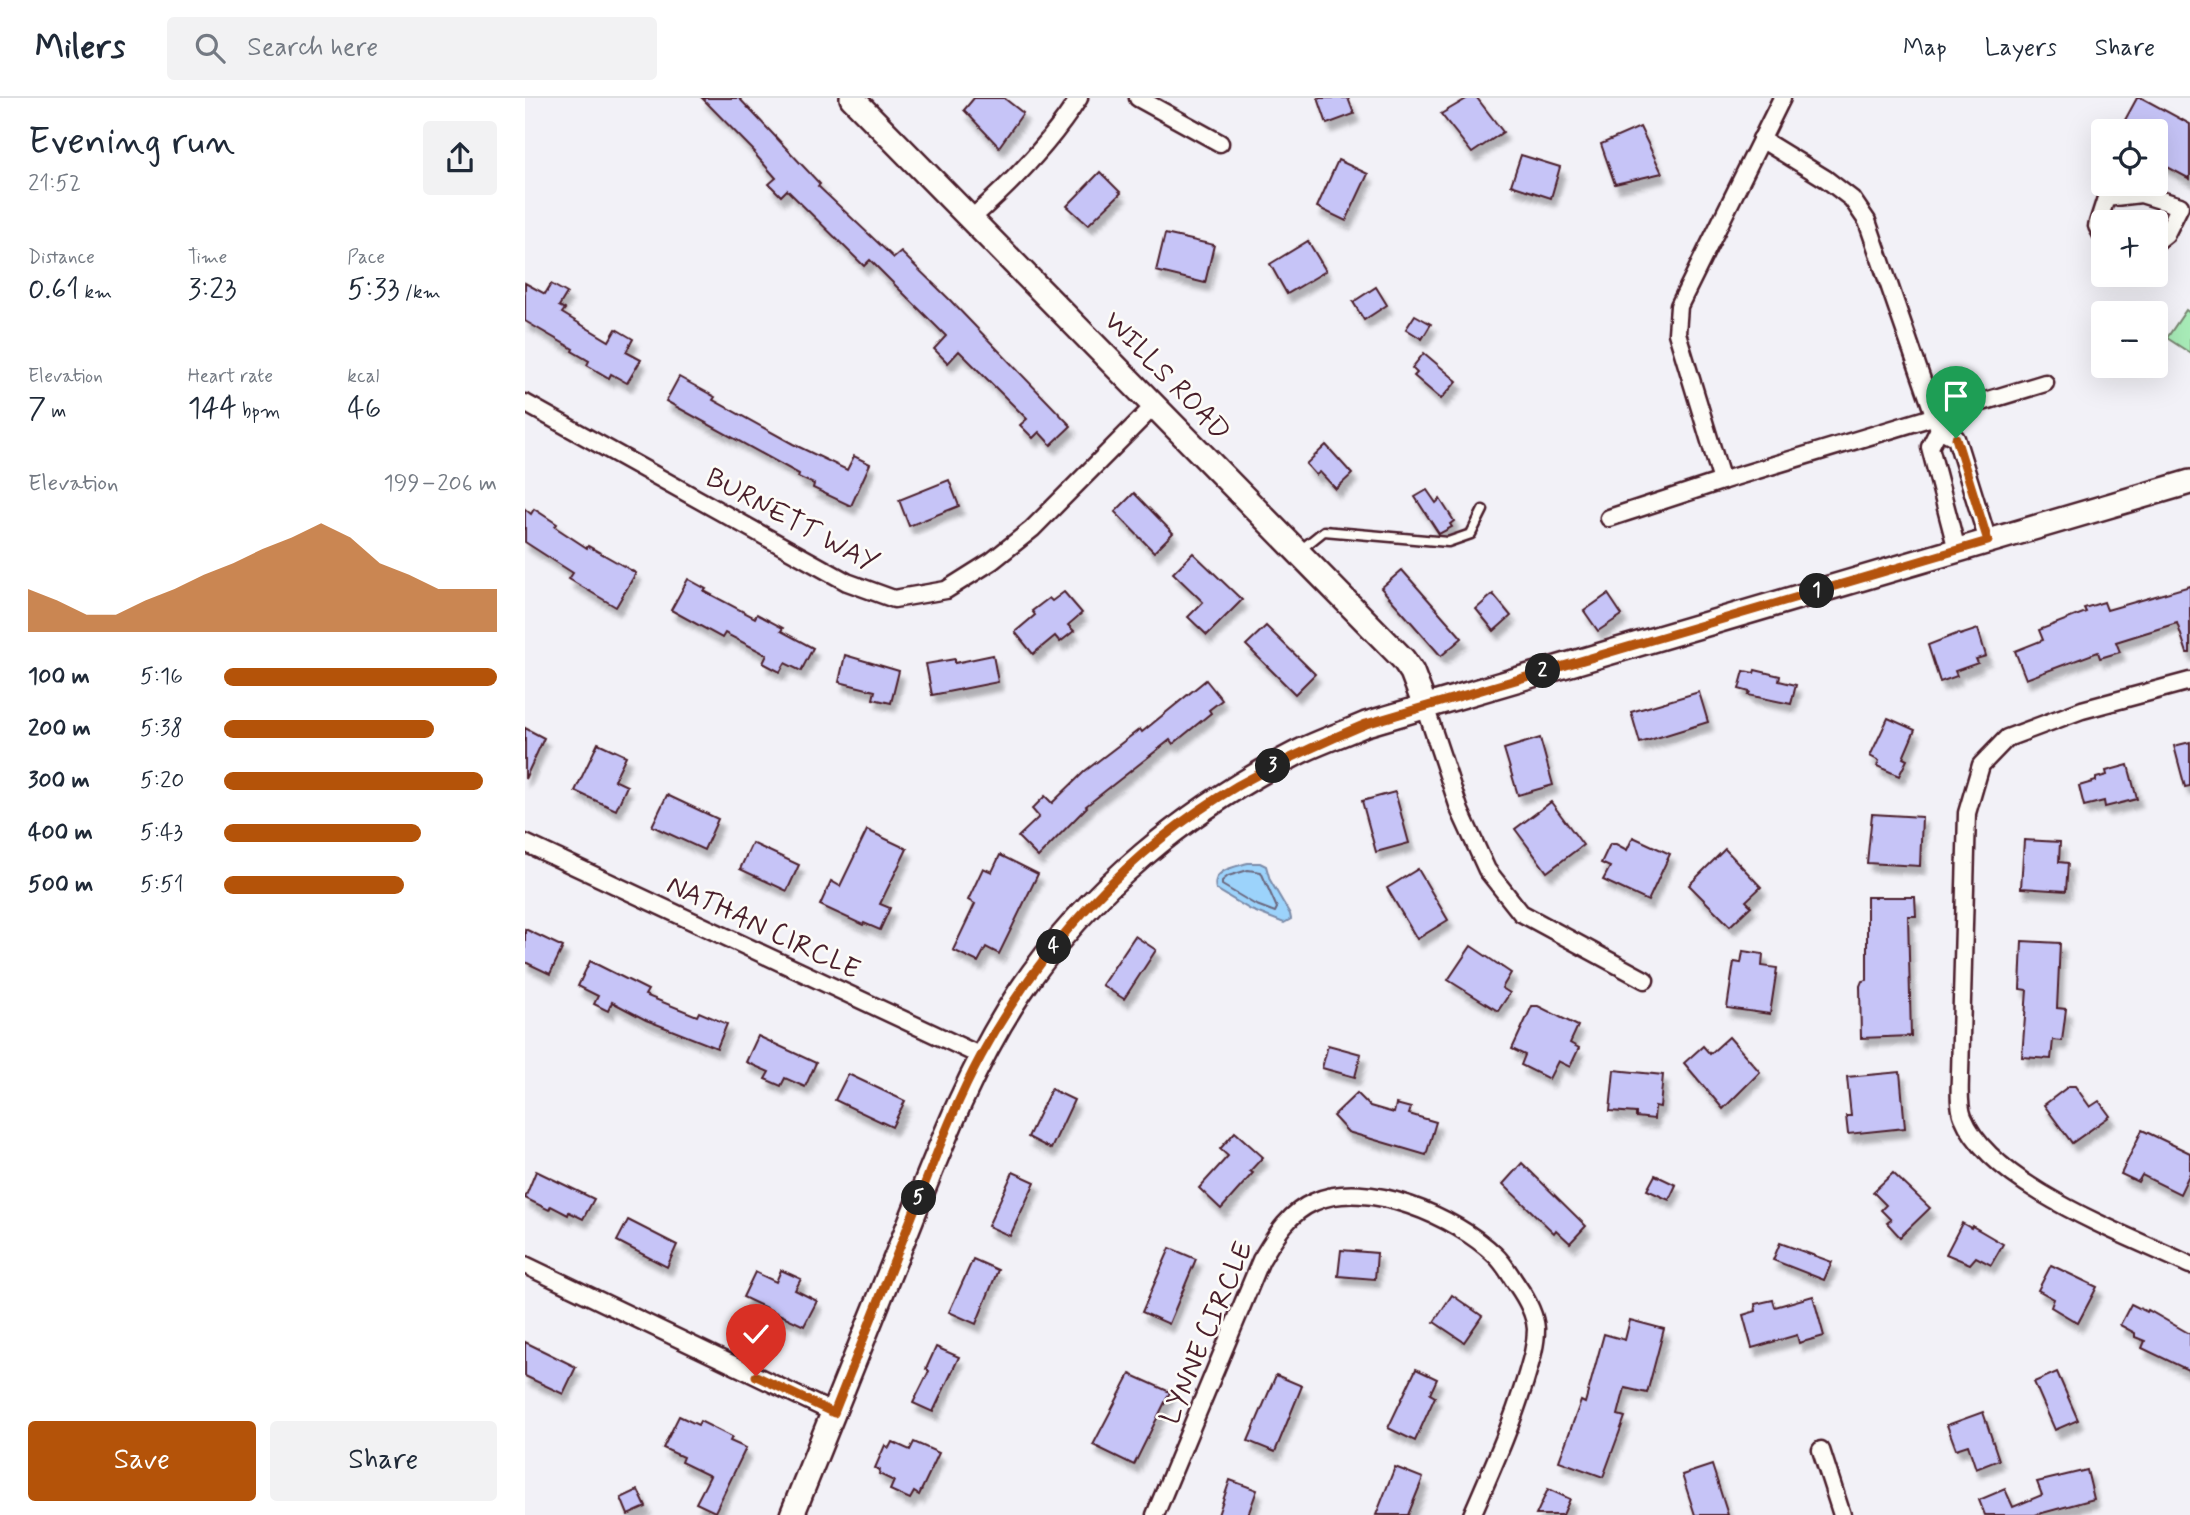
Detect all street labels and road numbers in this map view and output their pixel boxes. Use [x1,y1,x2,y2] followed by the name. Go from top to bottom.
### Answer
[1095,304,1238,450] street label: WILLS ROAD
[699,460,885,582] street label: BURNETT WAY
[660,867,866,989] street label: NATHAN CIRCLE
[1152,1236,1263,1430] street label: LYNNE CIRCLE

